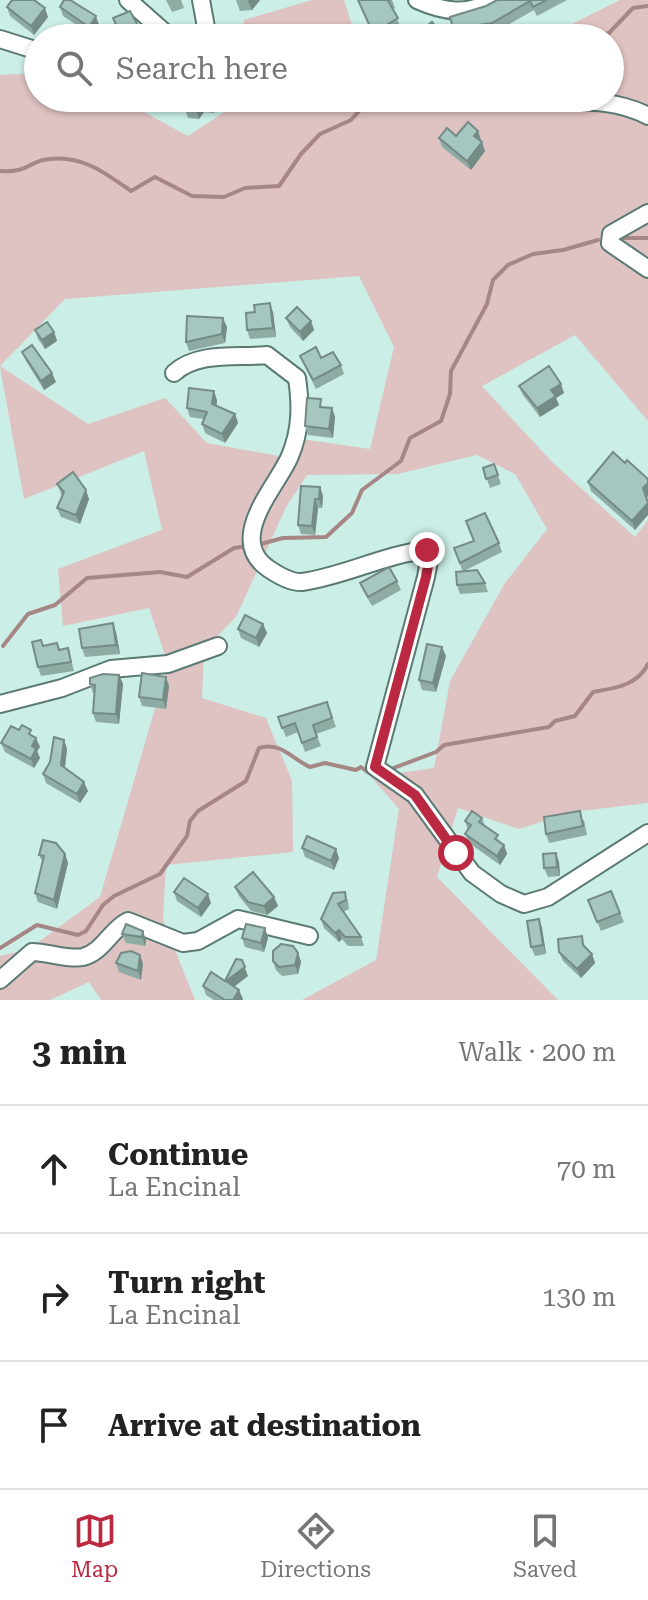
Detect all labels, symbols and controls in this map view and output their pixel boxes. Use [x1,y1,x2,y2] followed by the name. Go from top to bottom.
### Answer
[24,24,624,112] search box
[52,46,96,90] icon: search
[116,51,288,86] text: Search here
[409,532,445,568] route end
[438,835,474,871] route start
[32,1032,127,1072] text: 3 min
[458,1037,616,1067] text: Walk · 200 m
[108,1137,248,1172] text: Continue
[32,1147,76,1191] icon: ahead
[557,1154,616,1184] text: 70 m
[108,1172,240,1202] text: La Encinal
[108,1265,265,1300] text: Turn right
[32,1275,76,1319] icon: right
[542,1282,616,1312] text: 130 m
[108,1300,240,1330] text: La Encinal
[32,1403,76,1447] icon: arrive
[108,1408,421,1443] text: Arrive at destination
[71,1509,118,1582] tab: Map
[260,1509,371,1582] tab: Directions
[513,1509,577,1582] tab: Saved

